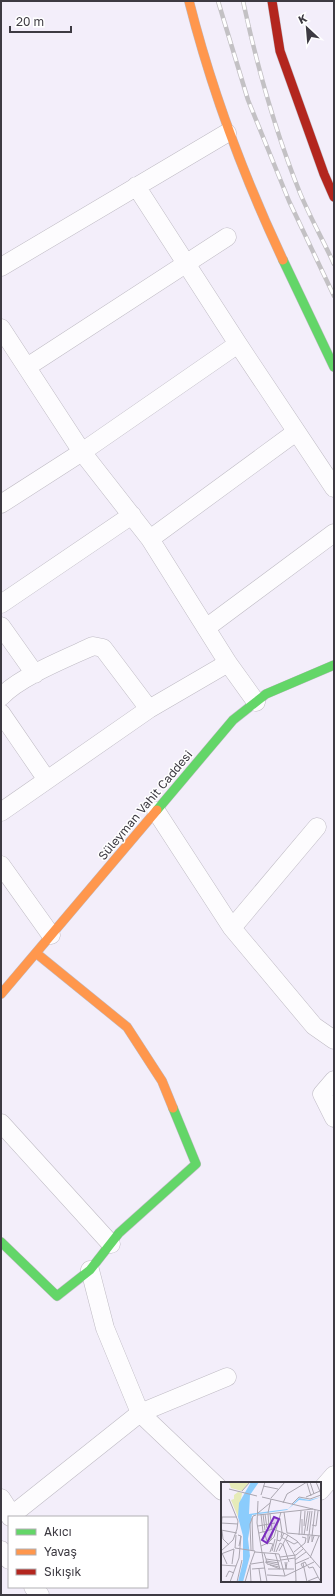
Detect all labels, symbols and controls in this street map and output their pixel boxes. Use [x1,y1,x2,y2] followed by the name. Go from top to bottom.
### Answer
[10,8,71,34] scale bar
[287,8,327,48] north arrow
[296,11,309,26] text: K
[16,14,44,29] text: 20 m
[95,747,195,863] street label: Süleyman Vahit Caddesi
[221,1482,321,1582] inset map
[8,1516,148,1588] legend
[44,1524,72,1539] text: Akıcı
[44,1544,77,1559] text: Yavaş
[44,1564,81,1579] text: Sıkışık

